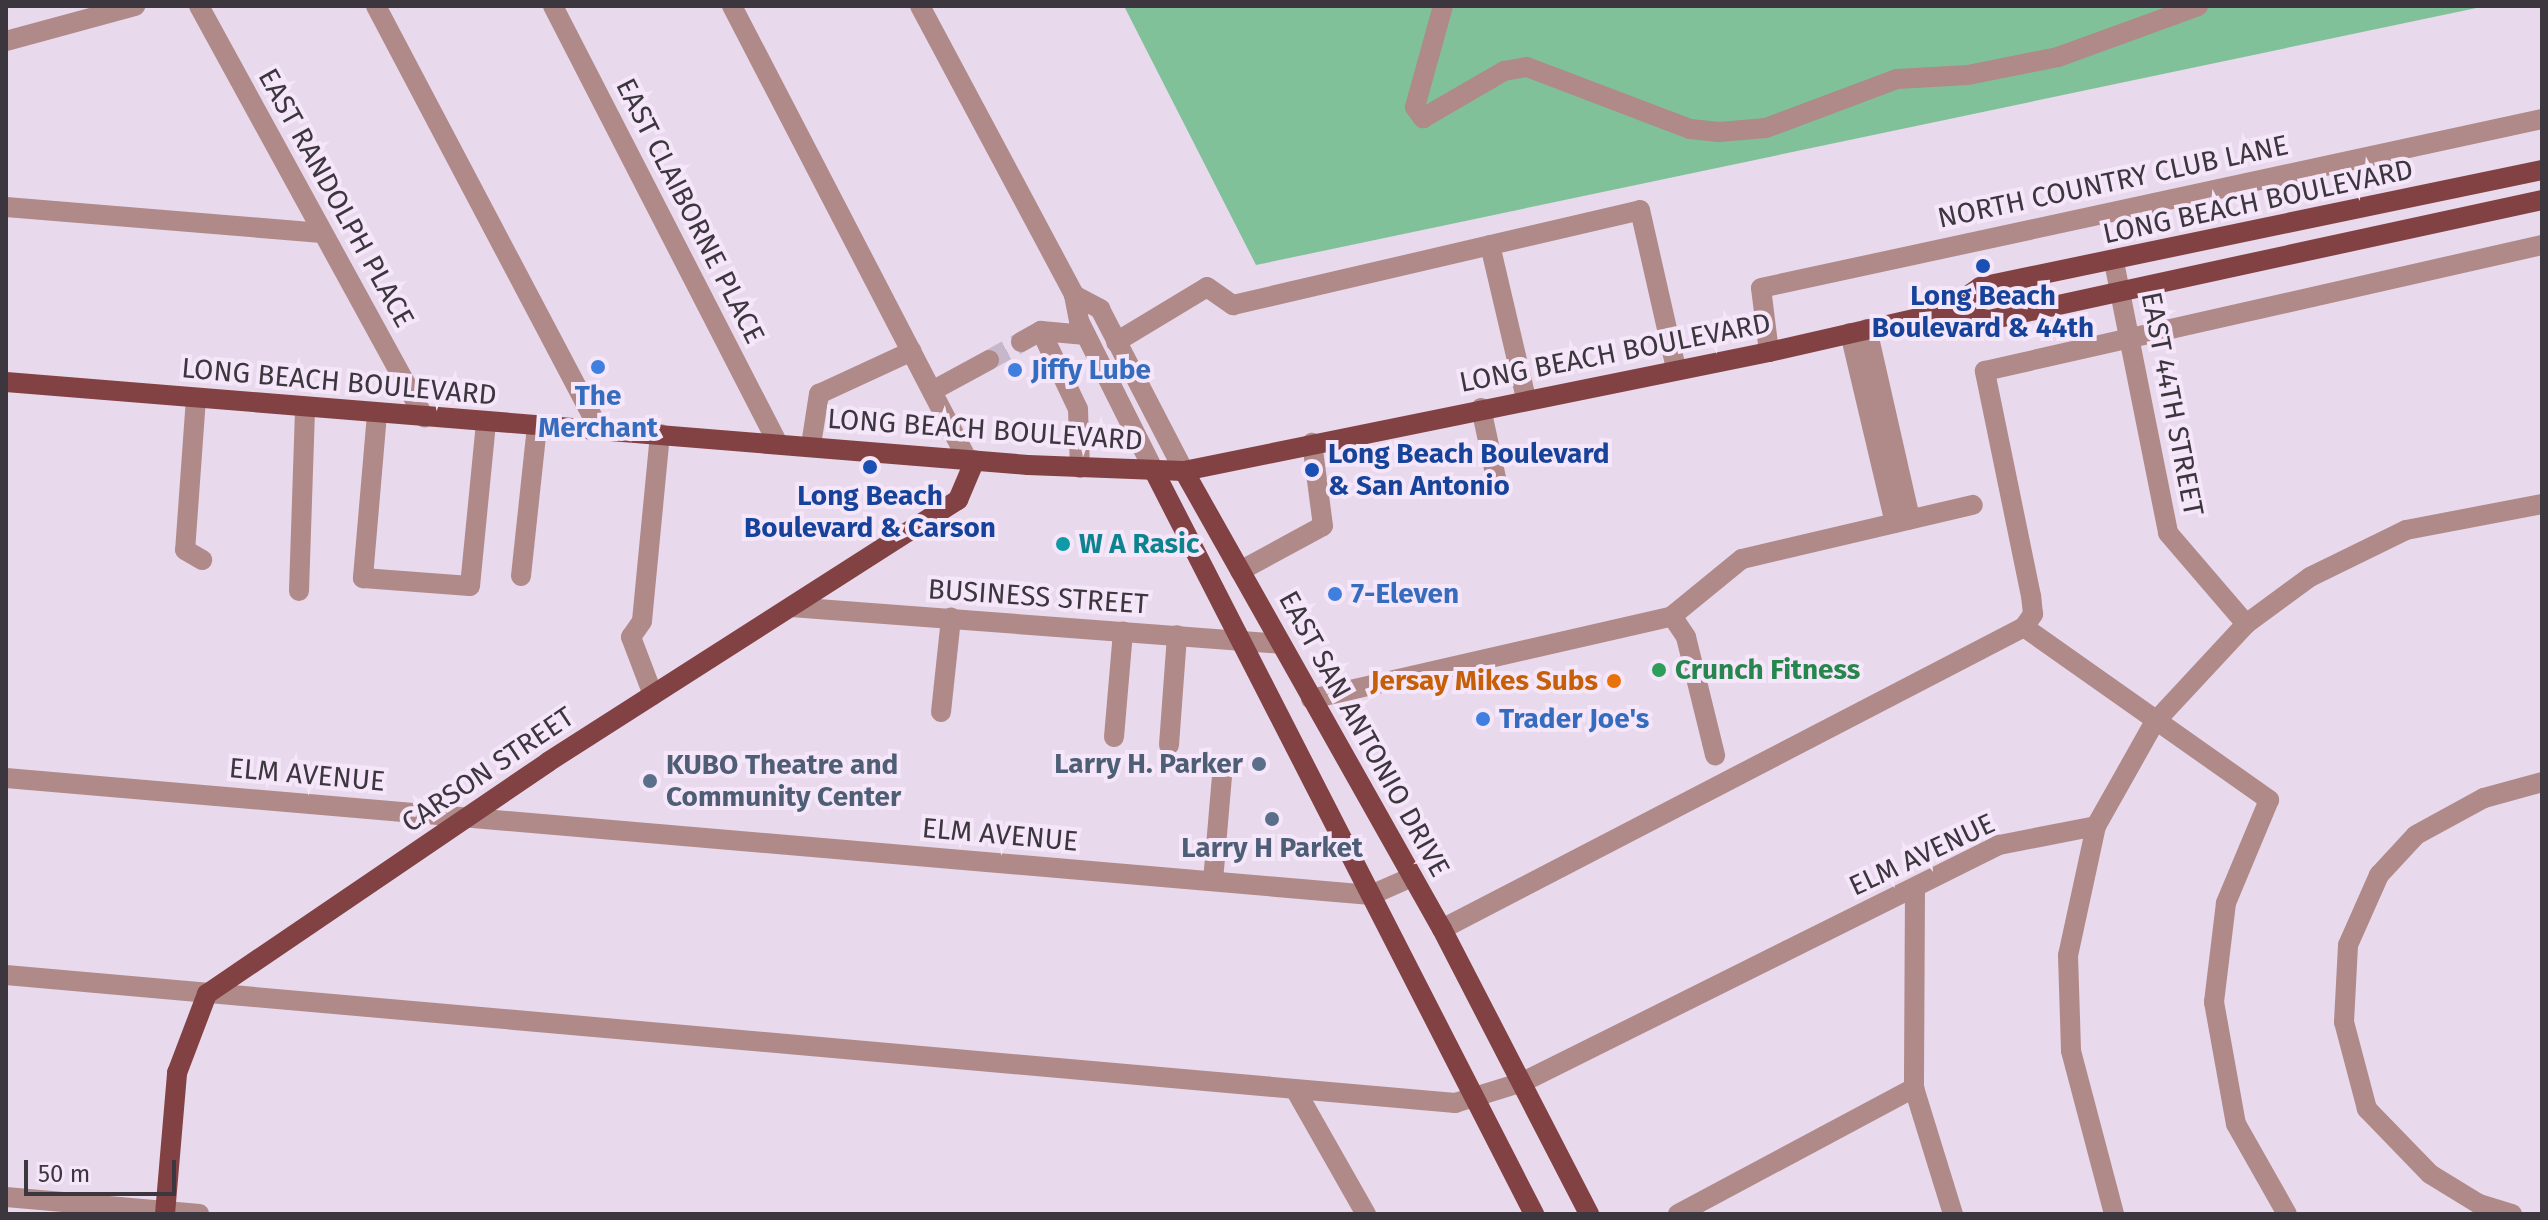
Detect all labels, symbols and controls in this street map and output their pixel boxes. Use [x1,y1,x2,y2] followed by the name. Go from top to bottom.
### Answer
[251,63,421,333] street label: EAST RANDOLPH PLACE
[609,73,771,349] street label: EAST CLAIBORNE PLACE
[1935,128,2291,236] street label: NORTH COUNTRY CLUB LANE
[2100,153,2416,251] street label: LONG BEACH BOULEVARD
[1974,257,1992,275] marker: Long Beach Boulevard & 44th
[1872,279,2094,345] place label: Long Beach Boulevard & 44th
[2134,289,2210,519] street label: EAST 44TH STREET
[1457,306,1773,400] street label: LONG BEACH BOULEVARD
[180,351,498,413] street label: LONG BEACH BOULEVARD
[1031,353,1151,387] place label: Jiffy Lube
[589,358,607,376] marker: The Merchant
[1006,361,1024,379] marker: Jiffy Lube
[538,379,658,445] place label: The Merchant
[826,402,1144,458] street label: LONG BEACH BOULEVARD
[1328,437,1610,503] place label: Long Beach Boulevard & San Antonio
[861,458,879,476] marker: Long Beach Boulevard & Carson
[1303,461,1321,479] marker: Long Beach Boulevard & San Antonio
[744,479,996,545] place label: Long Beach Boulevard & Carson
[1079,527,1199,561] place label: W A Rasic
[1054,535,1072,553] marker: W A Rasic
[927,573,1149,621] street label: BUSINESS STREET
[1351,577,1459,611] place label: 7-Eleven
[1271,585,1457,883] street label: EAST SAN ANTONIO DRIVE
[1326,585,1344,603] marker: 7-Eleven
[1675,653,1860,687] place label: Crunch Fitness
[1650,661,1668,679] marker: Crunch Fitness
[1371,664,1598,698] place label: Jersay Mikes Subs
[1605,672,1623,690] marker: Jersay Mikes Subs
[396,700,580,840] street label: CARSON STREET
[1499,702,1649,736] place label: Trader Joe's
[1474,710,1492,728] marker: Trader Joe's
[1054,747,1243,781] place label: Larry H. Parker
[666,748,901,814] place label: KUBO Theatre and Community Center
[227,751,387,799] street label: ELM AVENUE
[1250,755,1268,773] marker: Larry H. Parker
[641,772,659,790] marker: KUBO Theatre and Community Center
[1844,807,2000,903] street label: ELM AVENUE
[1263,810,1281,828] marker: Larry H Parket
[920,811,1080,859] street label: ELM AVENUE
[1181,831,1363,865] place label: Larry H Parket
[28,1144,180,1194] scale bar
[38,1160,90,1188] text: 50 m

